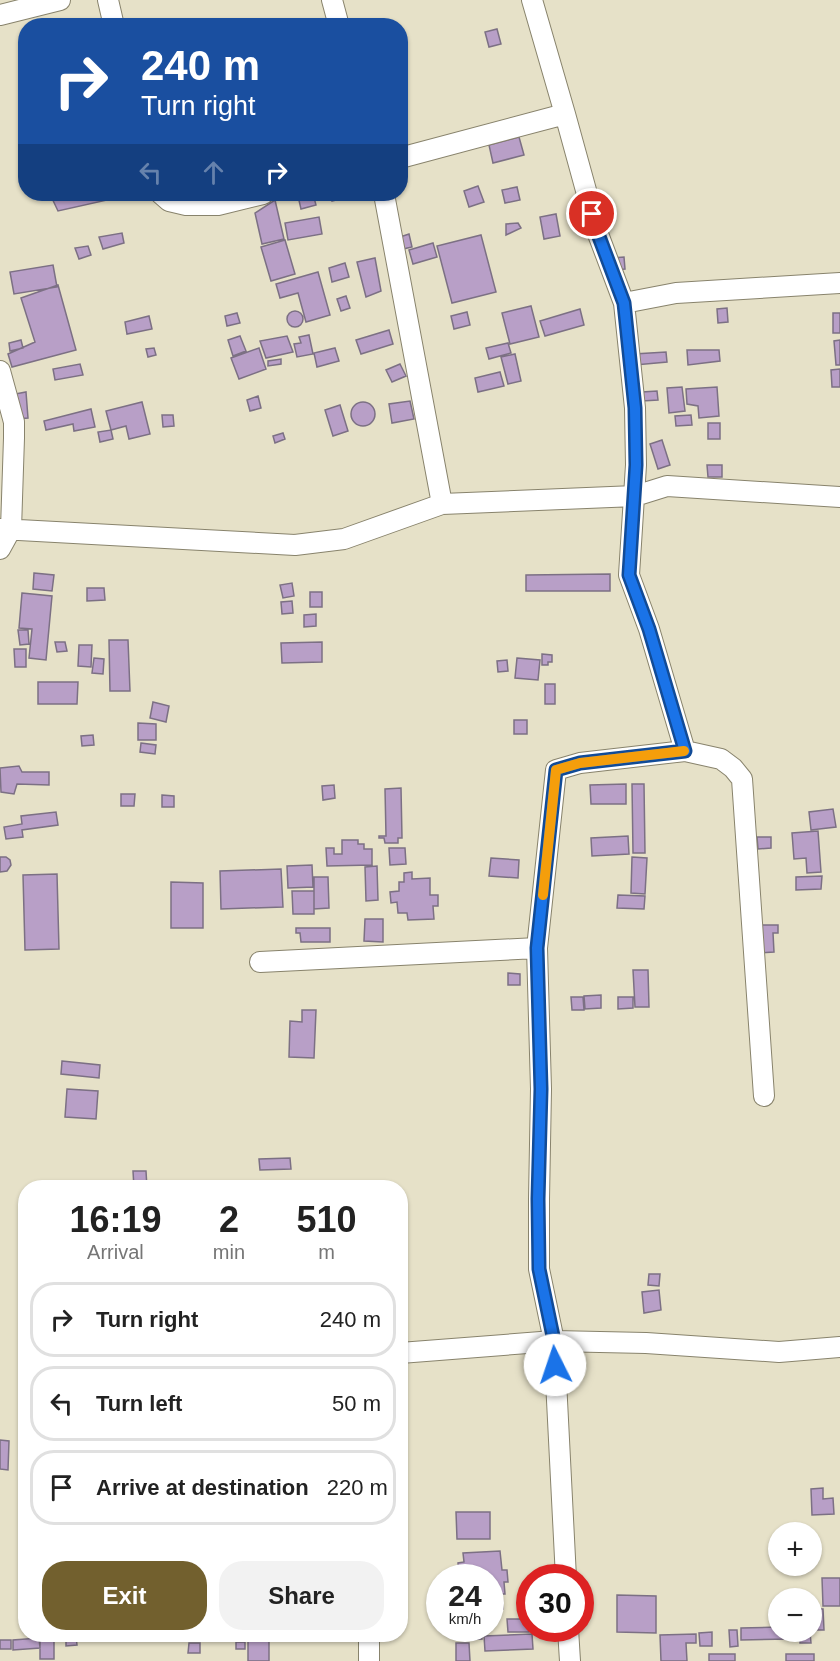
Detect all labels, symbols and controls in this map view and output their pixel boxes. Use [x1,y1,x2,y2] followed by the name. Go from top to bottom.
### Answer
[42,42,120,120] icon: right
[141,42,260,89] text: 240 m
[141,91,256,121] text: Turn right
[134,156,167,189] icon: left
[197,156,230,189] icon: ahead
[260,156,293,189] icon: right
[566,188,617,239] pin
[575,197,608,230] icon: arrive
[69,1199,161,1240] text: 16:19
[219,1199,239,1240] text: 2
[296,1199,357,1240] text: 510
[87,1241,144,1263] text: Arrival
[213,1241,245,1263] text: min
[318,1241,335,1263] text: m
[45,1303,78,1336] icon: right
[96,1307,198,1332] text: Turn right
[320,1307,381,1332] text: 240 m
[523,1333,587,1397] position arrow
[45,1387,78,1420] icon: left
[96,1391,182,1416] text: Turn left
[332,1391,381,1416] text: 50 m
[45,1471,78,1504] icon: arrive
[96,1475,309,1500] text: Arrive at destination
[327,1475,388,1500] text: 220 m
[768,1522,822,1642] map controls
[768,1522,822,1576] button: +
[42,1561,207,1630] button: Exit
[219,1561,384,1630] button: Share
[516,1564,594,1642] speed limit sign: 30
[448,1579,482,1612] text: 24
[768,1588,822,1642] button: −
[449,1610,481,1627] text: km/h

